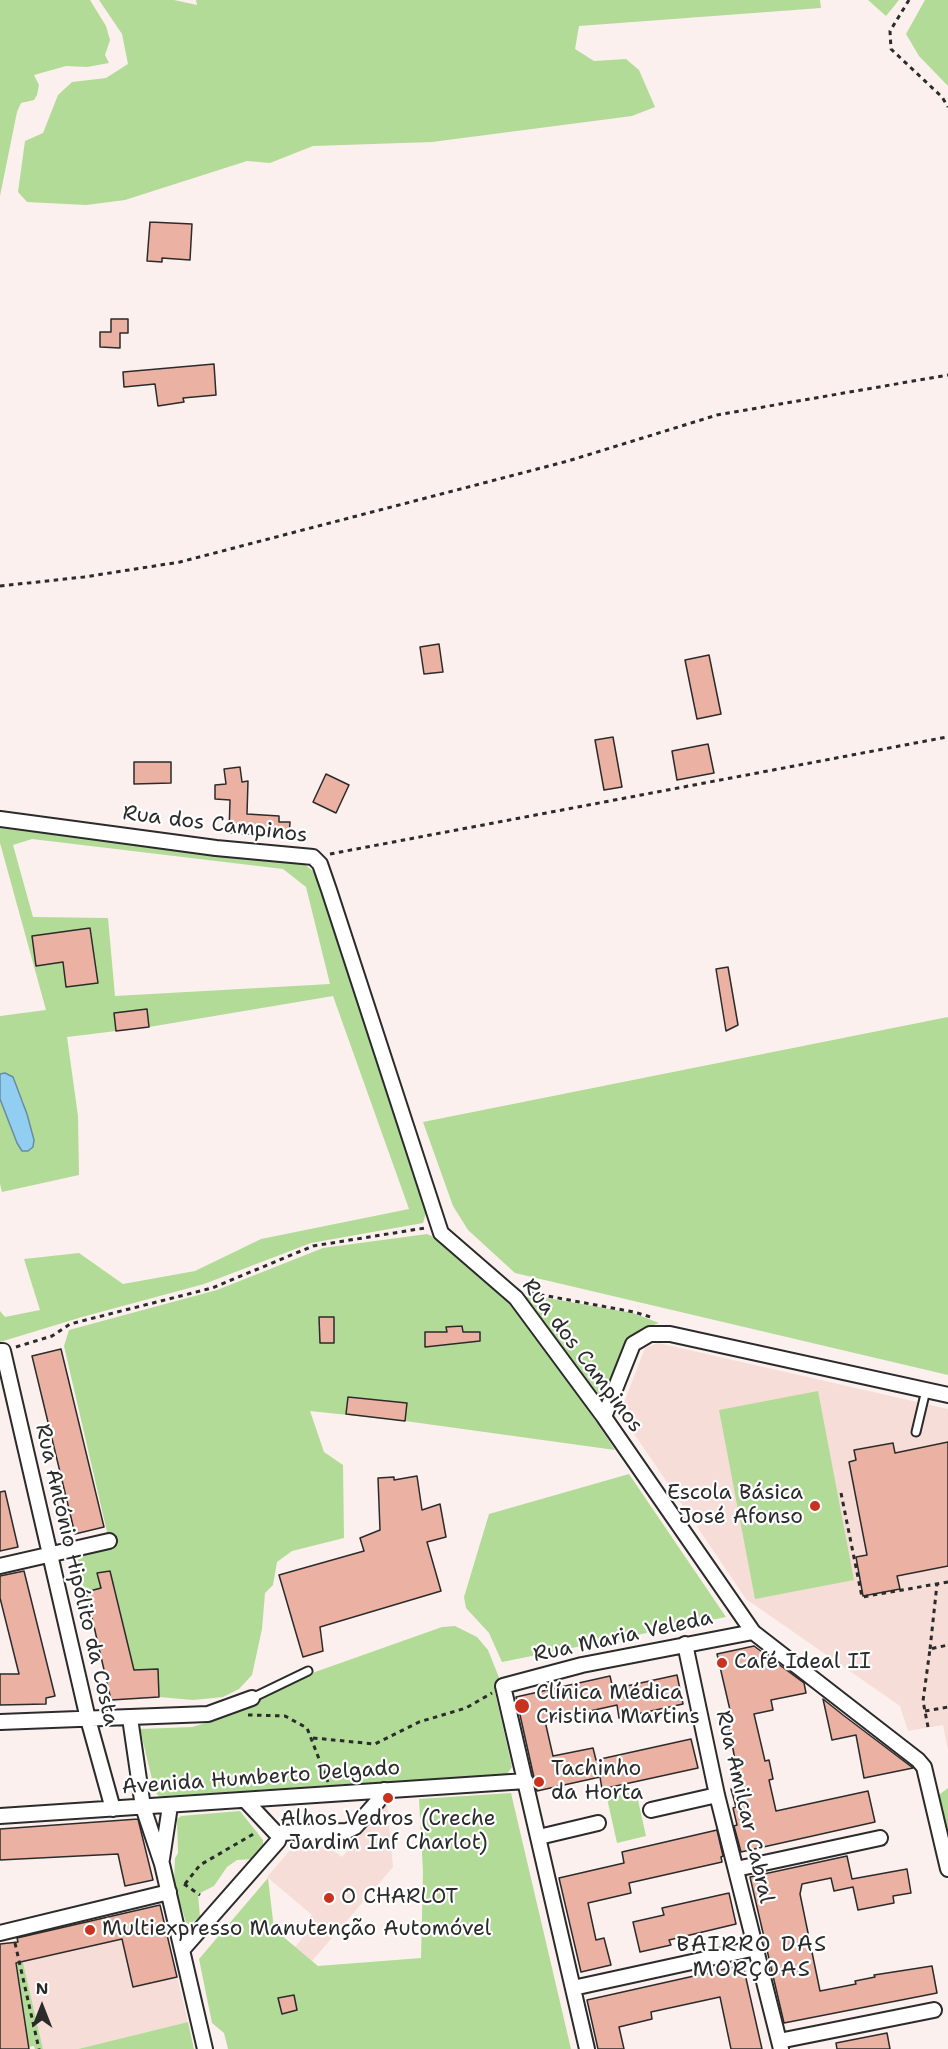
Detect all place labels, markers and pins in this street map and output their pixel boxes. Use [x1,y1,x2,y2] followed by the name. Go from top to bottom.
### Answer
[667,1481,803,1531] place label: Escola Básica José Afonso
[808,1499,822,1513] marker: Escola Básica José Afonso
[734,1650,871,1676] place label: Café Ideal II
[715,1656,729,1670] marker: Café Ideal II
[536,1681,700,1731] place label: Clínica Médica Cristina Martins
[513,1697,531,1715] marker: Clínica Médica Cristina Martins
[551,1757,643,1807] place label: Tachinho da Horta
[532,1775,546,1789] marker: Tachinho da Horta
[381,1791,395,1805] marker: Alhos Vedros (Creche Jardim Inf Charlot)
[280,1807,496,1857] place label: Alhos Vedros (Creche Jardim Inf Charlot)
[341,1885,458,1911] place label: O CHARLOT
[322,1891,336,1905] marker: O CHARLOT
[102,1917,491,1943] place label: Multiexpresso Manutenção Automóvel
[83,1923,97,1937] marker: Multiexpresso Manutenção Automóvel

